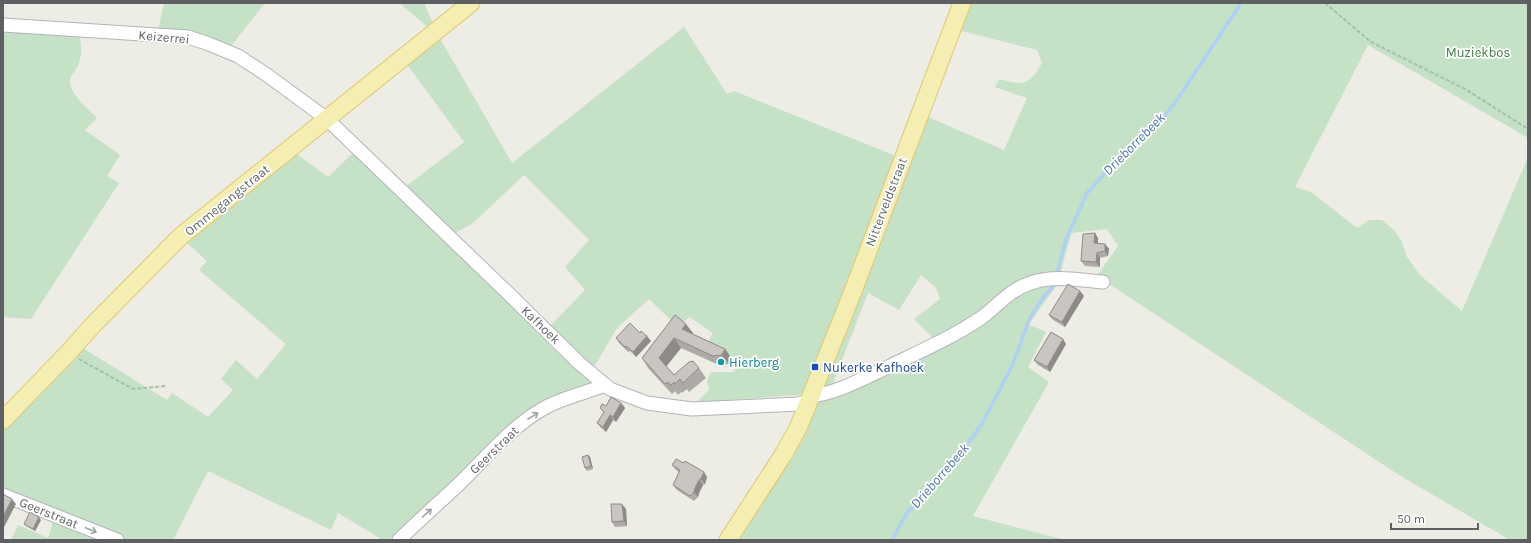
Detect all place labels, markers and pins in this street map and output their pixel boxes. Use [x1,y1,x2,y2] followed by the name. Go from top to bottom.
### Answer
[729,355,780,370] place label: Hierberg
[716,357,726,367] marker: Hierberg
[823,360,924,375] place label: Nukerke Kafhoek
[810,362,820,372] marker: Nukerke Kafhoek

